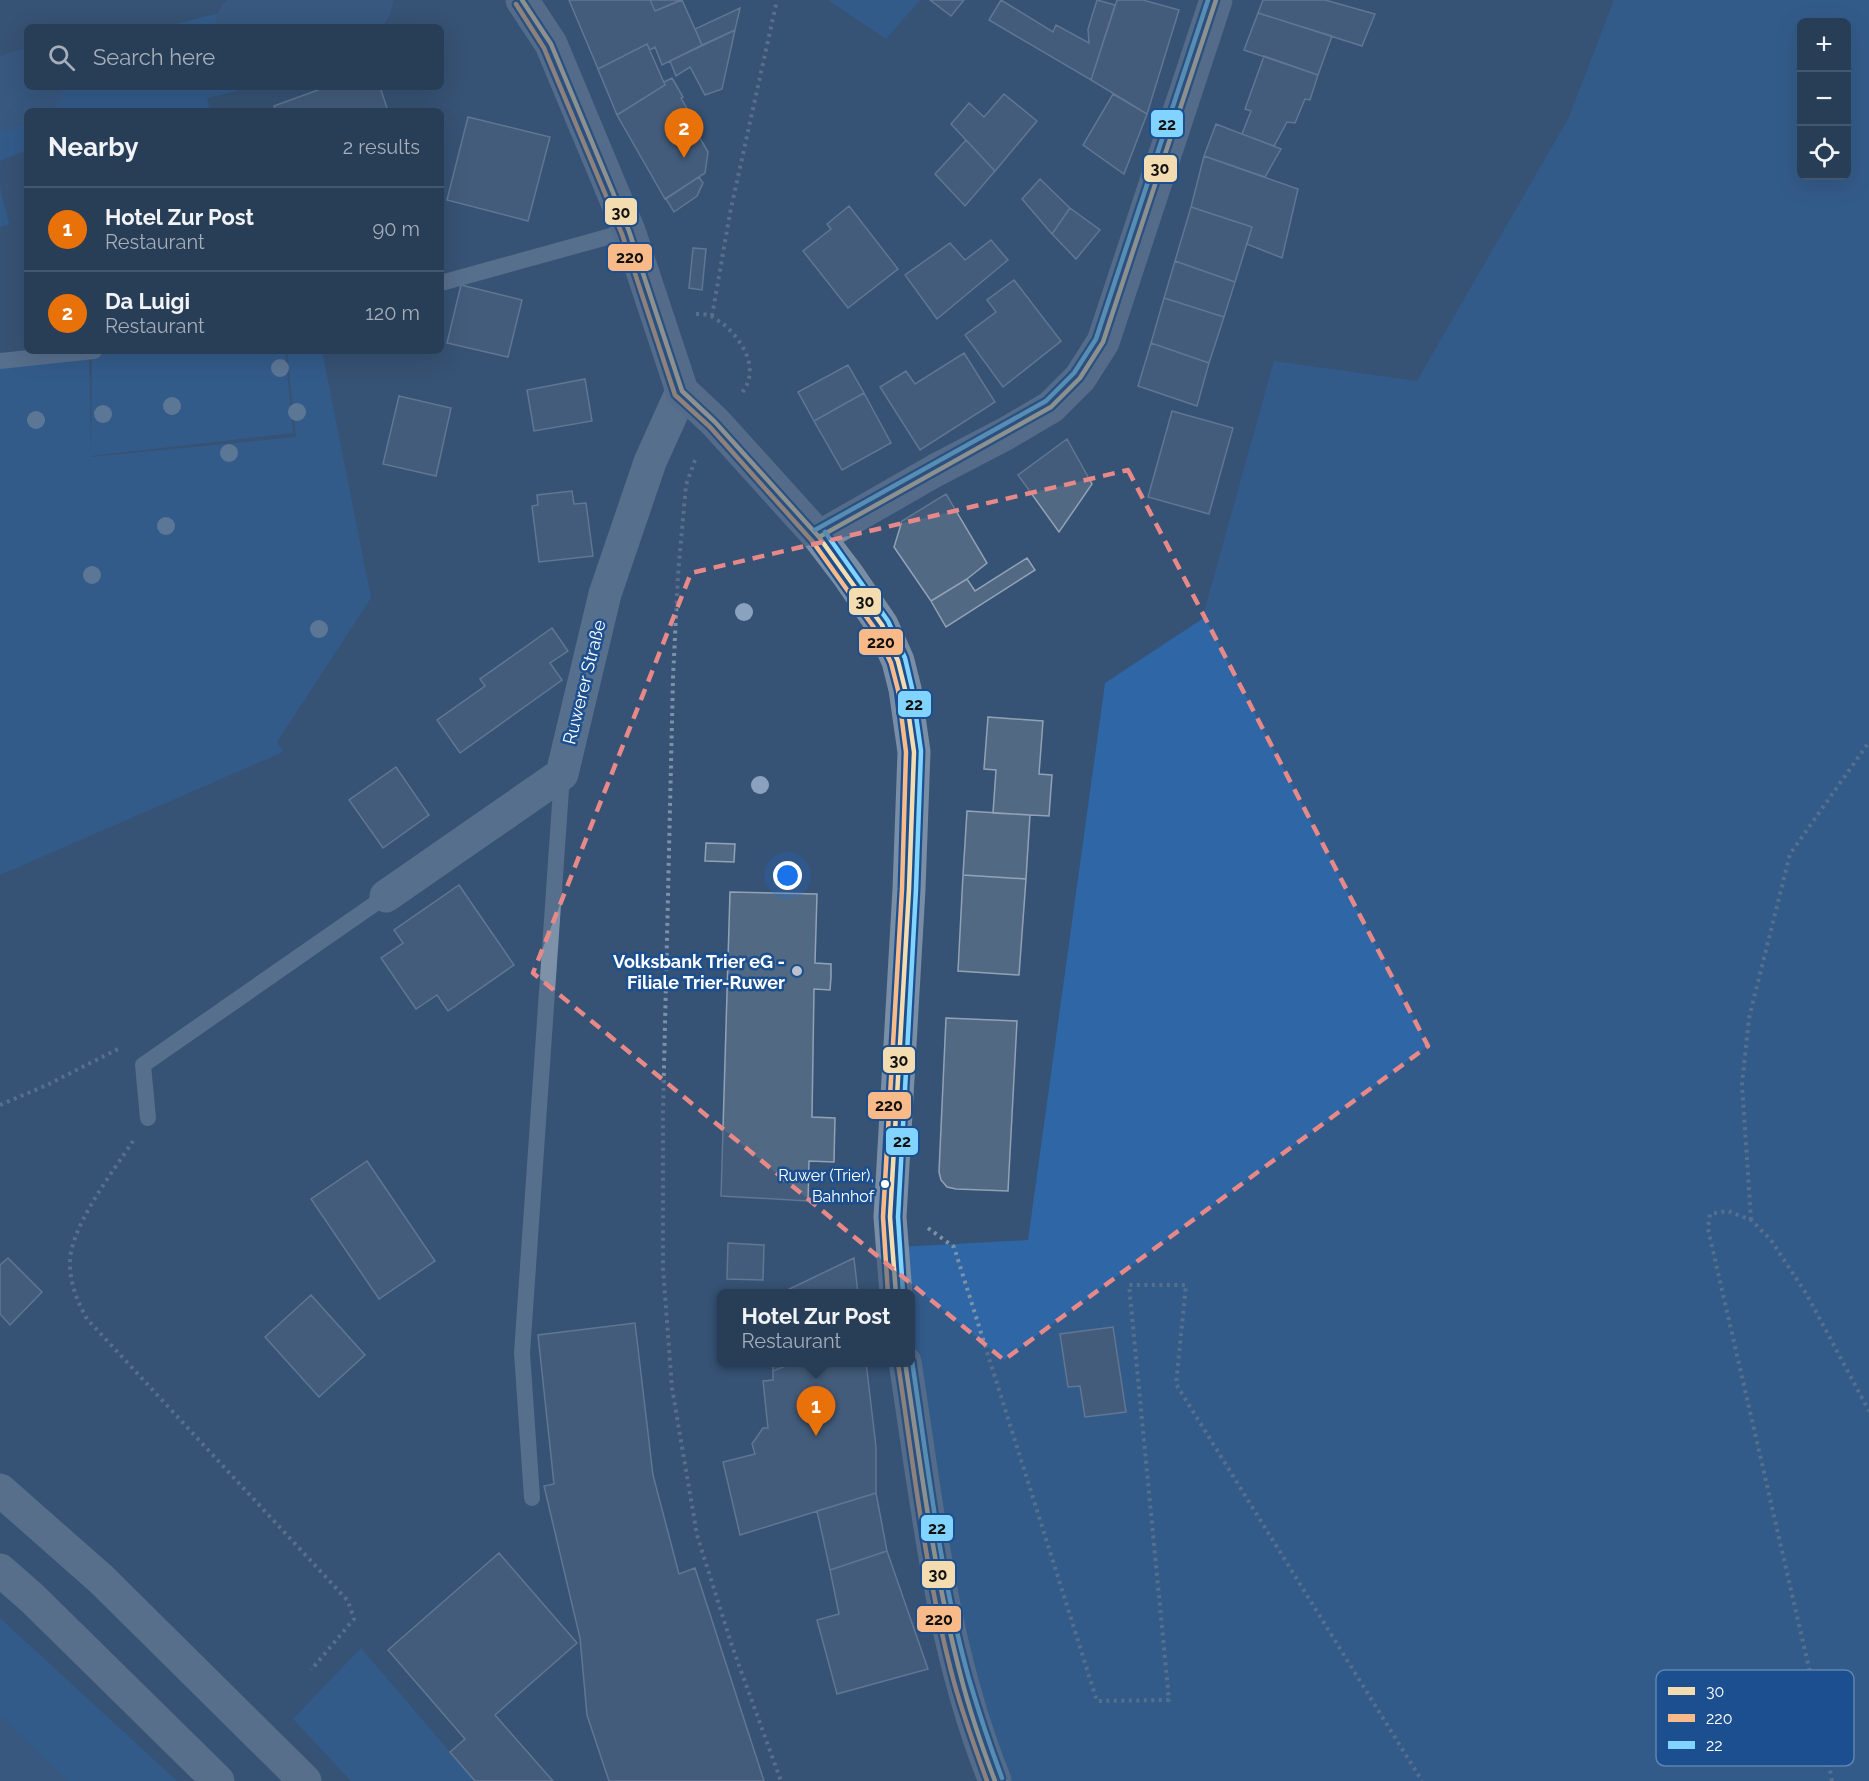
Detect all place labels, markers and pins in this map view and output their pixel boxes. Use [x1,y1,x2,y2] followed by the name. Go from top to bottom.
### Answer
[664,108,704,158] pin: 2
[613,951,785,993] place label: Volksbank Trier eG - Filiale Trier-Ruwer
[790,964,804,978] marker: Volksbank Trier eG - Filiale Trier-Ruwer
[778,1166,875,1206] place label: Ruwer (Trier), Bahnhof
[879,1178,891,1190] marker: Ruwer (Trier), Bahnhof
[796,1386,836,1436] pin: 1

